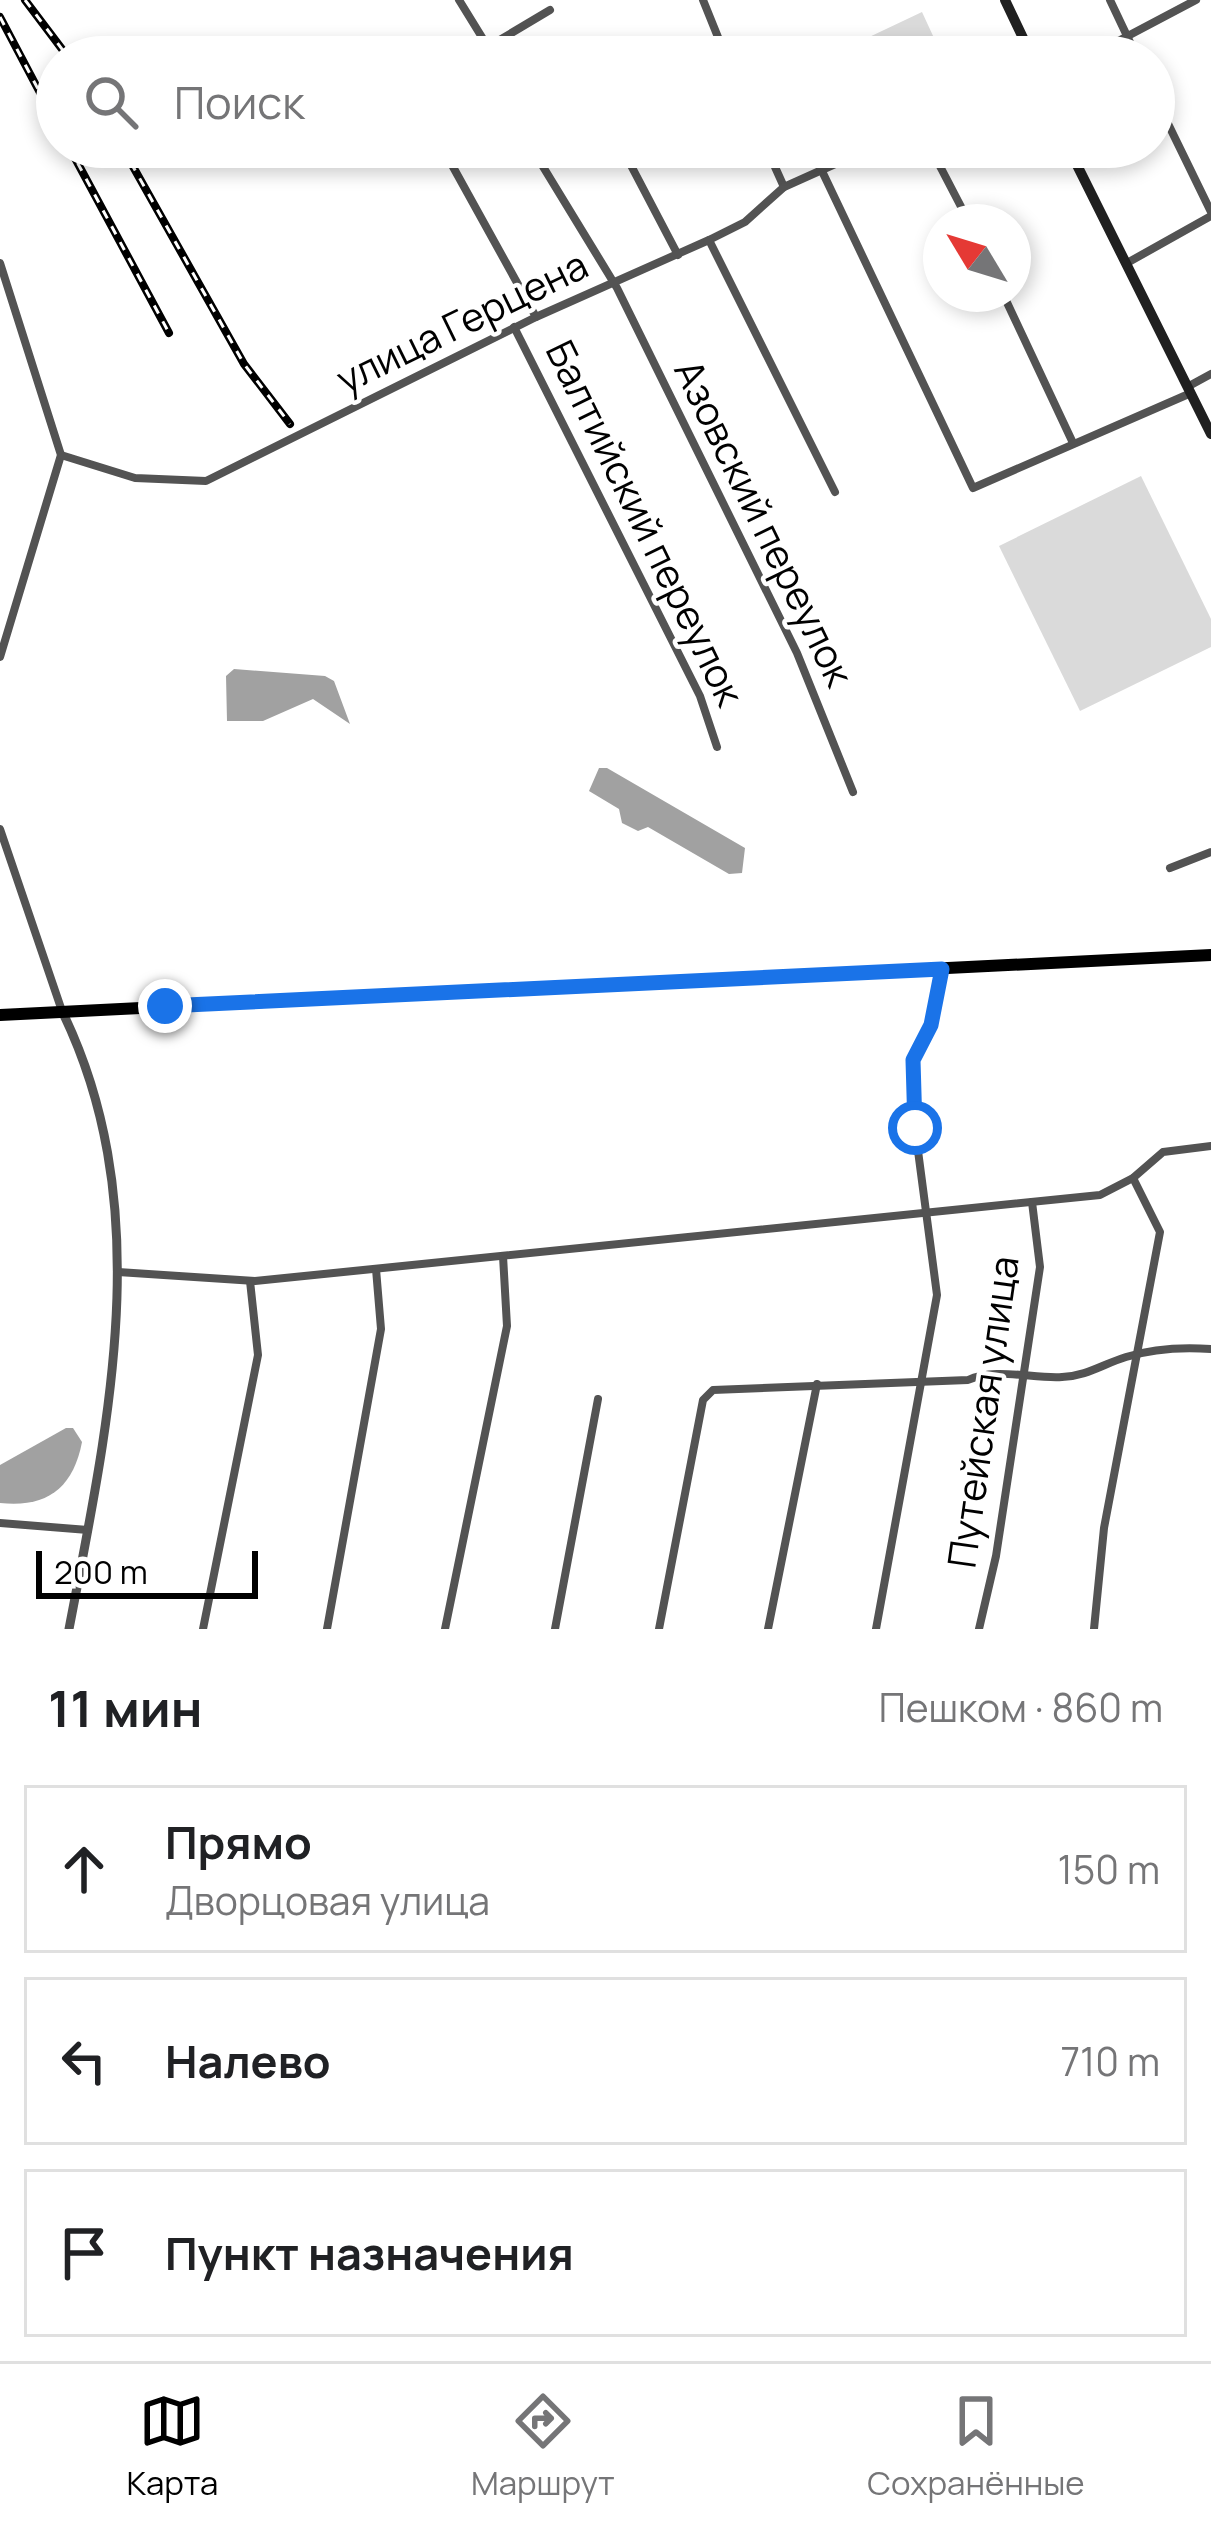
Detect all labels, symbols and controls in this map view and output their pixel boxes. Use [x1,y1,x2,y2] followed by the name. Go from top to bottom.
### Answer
[36,36,1175,168] search box
[78,69,144,135] icon: search
[174,71,305,133] text: Поиск
[923,204,1031,312] north arrow
[327,237,596,405] street label: улица Герцена
[534,331,759,716] street label: Балтийский переулок
[662,350,868,696] street label: Азовский переулок
[138,979,192,1033] route end
[888,1101,942,1155] route start
[933,1252,1031,1571] street label: Путейская улица
[36,1545,258,1598] scale bar
[54,1549,148,1594] text: 200 m
[48,1673,203,1742] text: 11 мин
[879,1680,1163,1734] text: Пешком · 860 m
[165,1811,312,1873] text: Прямо
[51,1836,117,1902] icon: ahead
[1058,1842,1160,1896] text: 150 m
[165,1873,490,1927] text: Дворцовая улица
[51,2028,117,2094] icon: left
[165,2030,331,2092] text: Налево
[1061,2034,1160,2088] text: 710 m
[51,2220,117,2286] icon: arrive
[165,2222,574,2284] text: Пункт назначения
[126,2388,218,2505] tab: Карта
[471,2388,615,2505] tab: Маршрут
[867,2388,1085,2505] tab: Сохранённые

